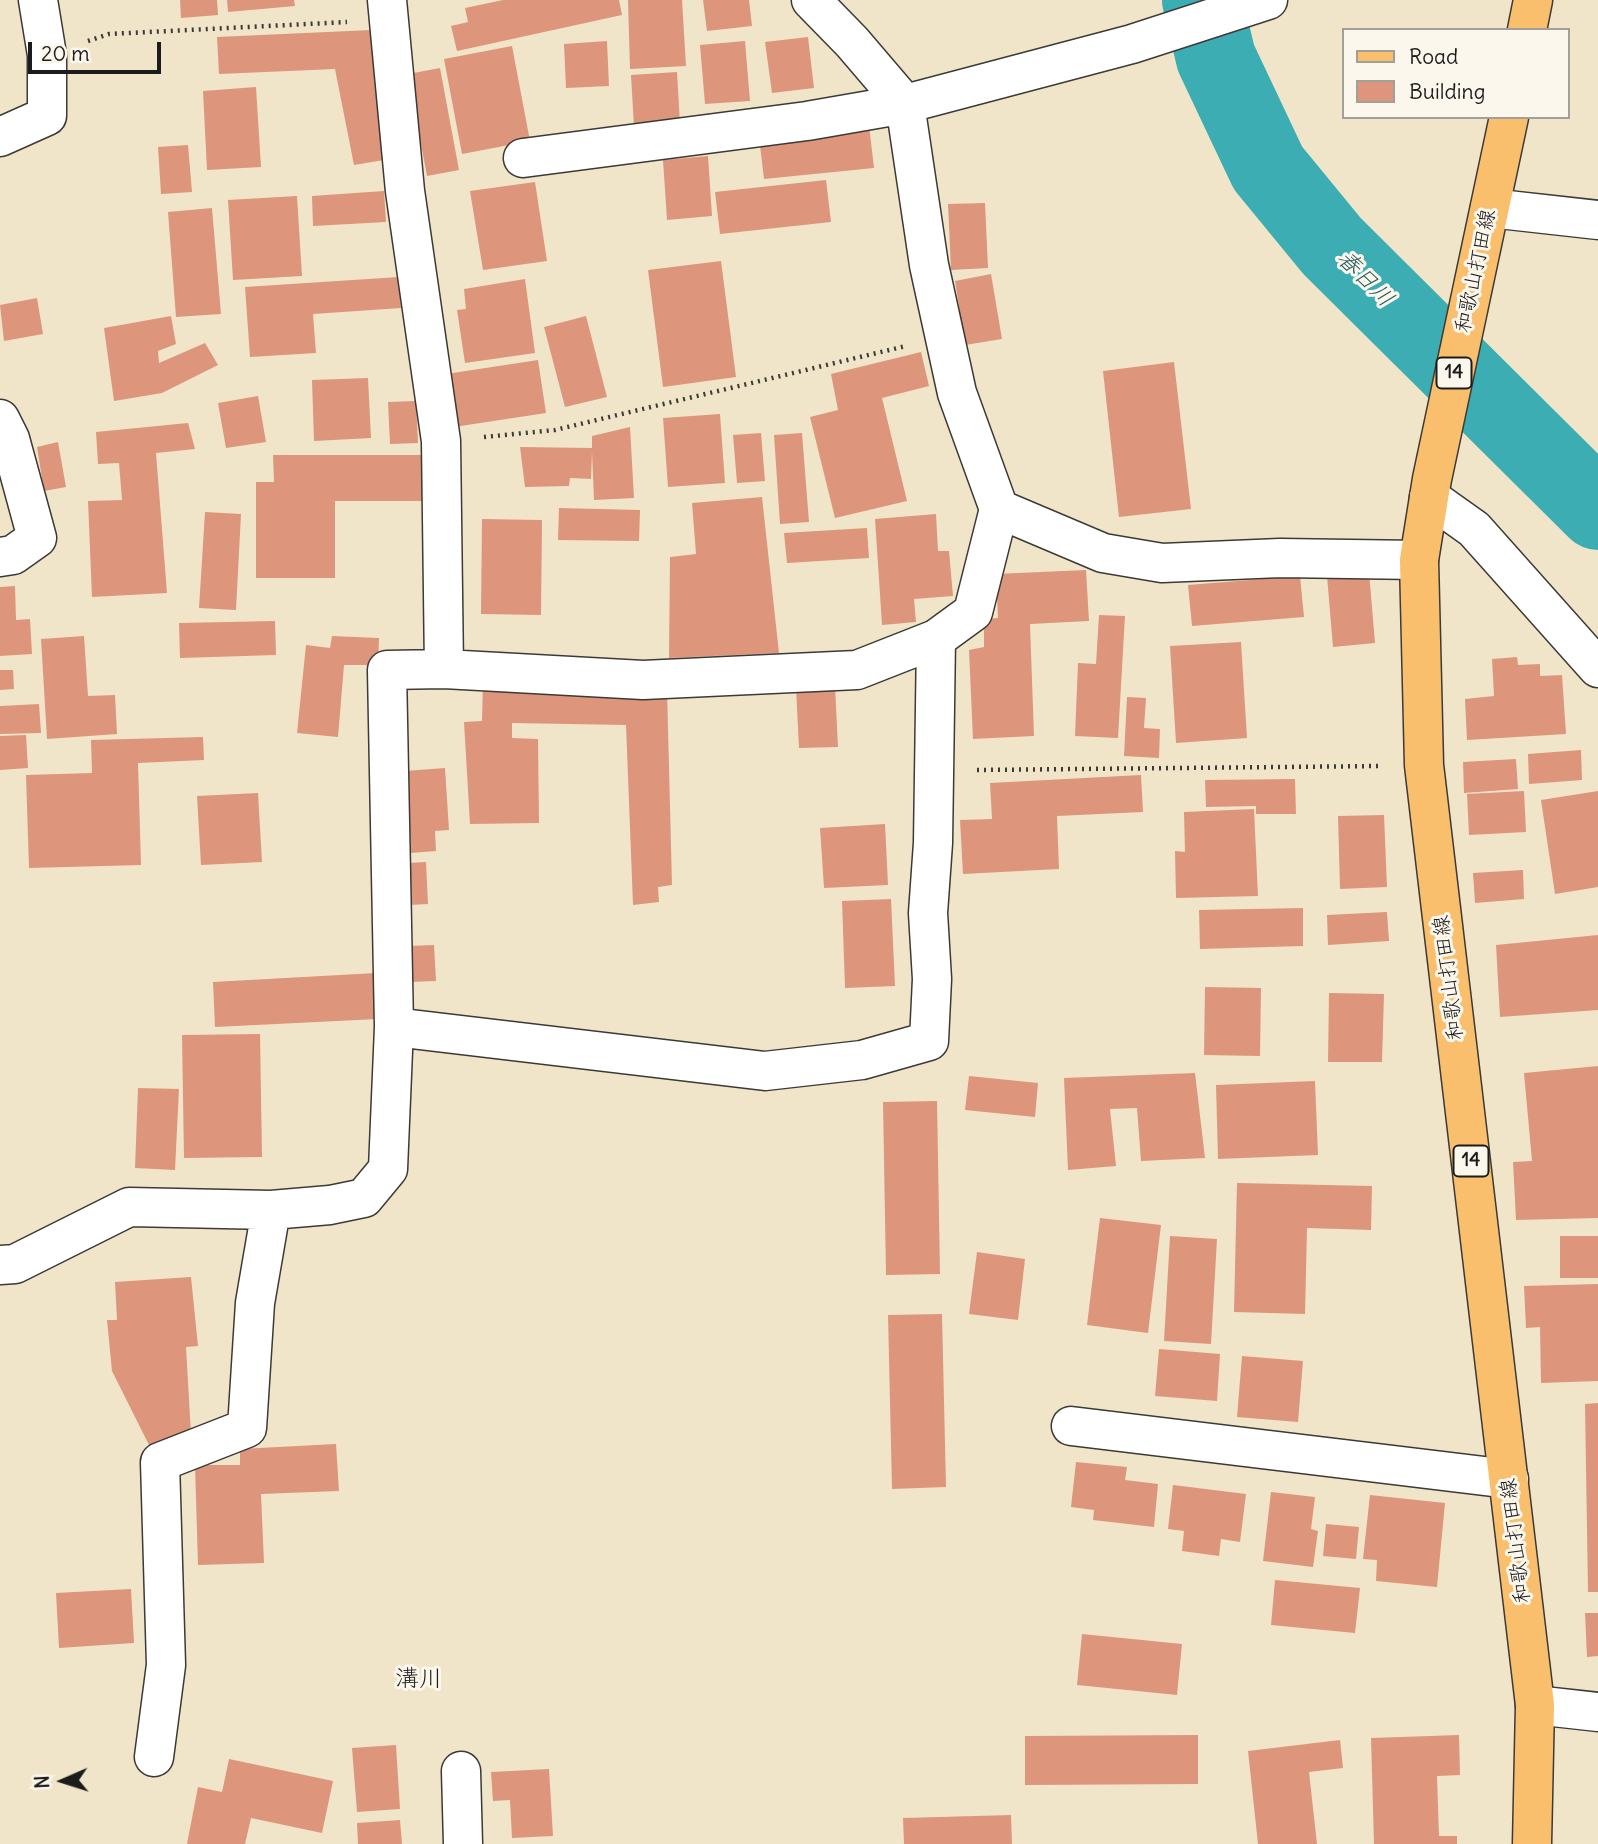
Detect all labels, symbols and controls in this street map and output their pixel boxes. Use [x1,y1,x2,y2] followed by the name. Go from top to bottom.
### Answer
[32,28,164,72] scale bar
[1342,28,1570,119] legend
[41,40,90,67] text: 20 m
[1409,43,1458,70] text: Road
[1409,78,1485,105] text: Building
[1451,207,1501,335] street label: 和歌山打田線
[1331,245,1399,313] water label: 春日川
[1436,358,1472,388] road number: 14
[1429,914,1469,1042] street label: 和歌山打田線
[1454,1146,1488,1176] road number: 14
[1496,1477,1536,1605] street label: 和歌山打田線
[395,1665,443,1693] district label: 溝川
[28,1746,98,1816] north arrow
[30,1775,54,1789] text: N

